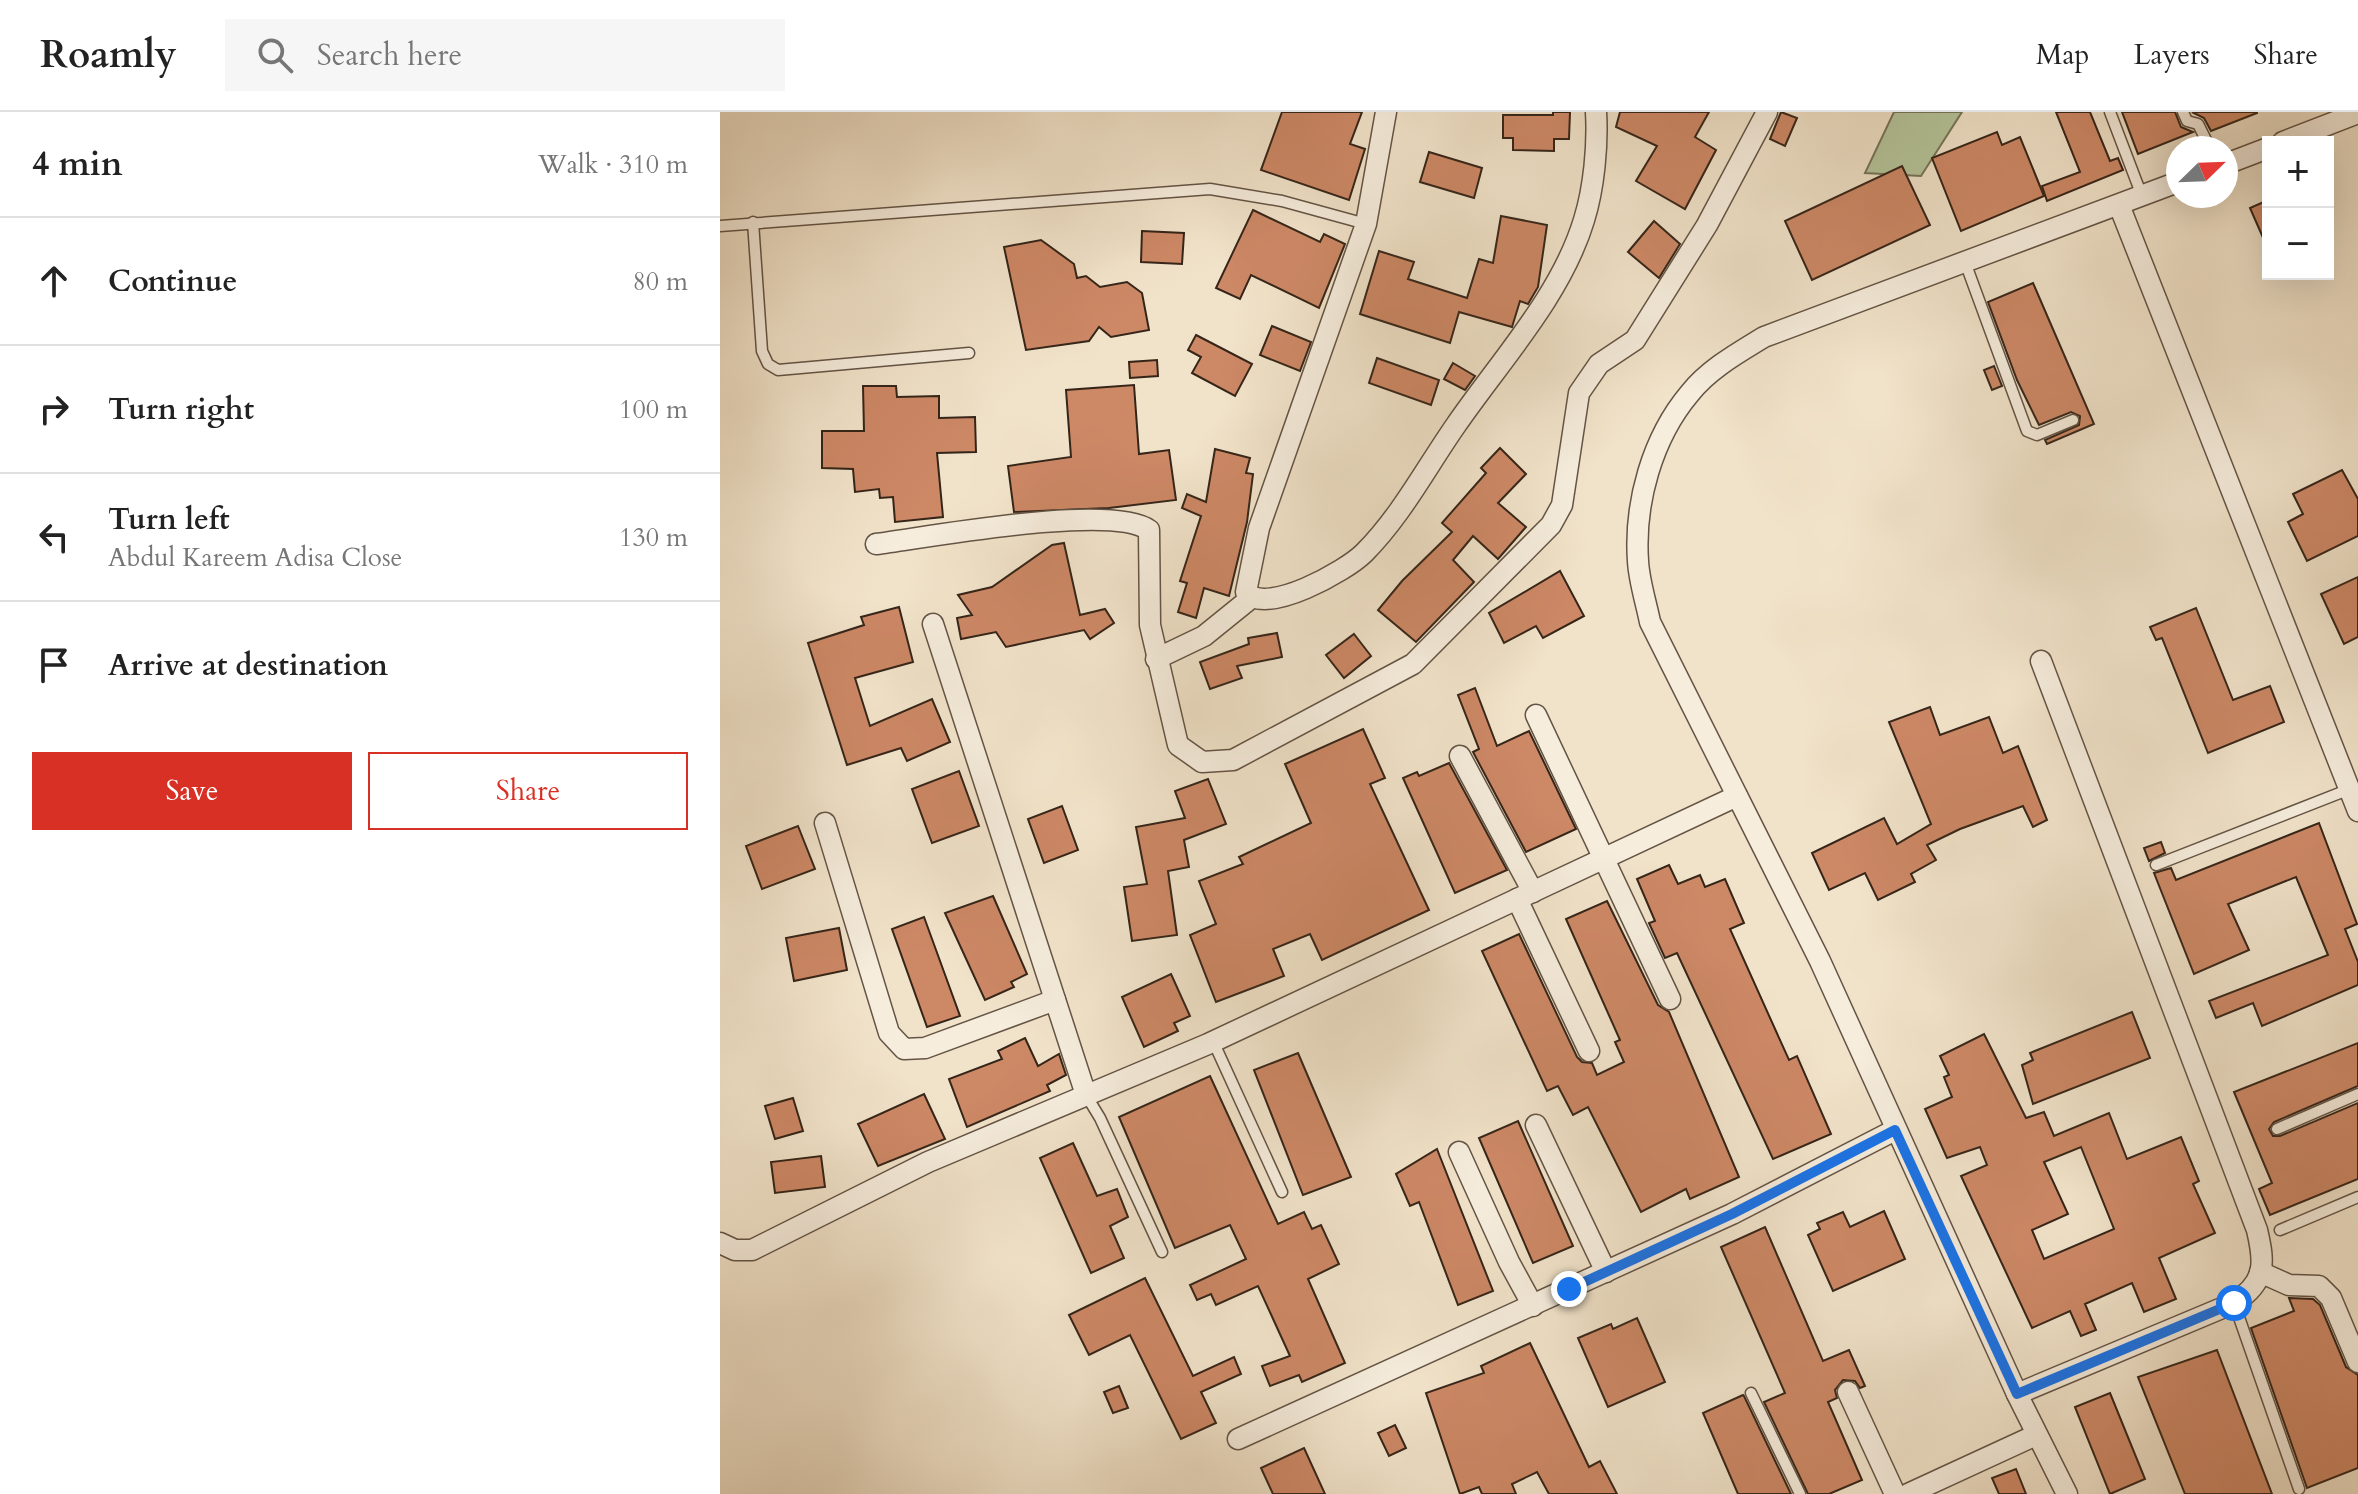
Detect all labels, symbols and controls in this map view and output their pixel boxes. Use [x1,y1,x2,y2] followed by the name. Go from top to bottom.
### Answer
[225,19,785,91] search box
[40,29,177,81] text: Roamly
[253,33,297,77] icon: search
[317,35,462,76] text: Search here
[2036,36,2089,74] text: Map
[2133,36,2210,74] text: Layers
[2254,36,2318,74] text: Share
[2166,136,2238,208] north arrow
[2262,136,2334,280] map controls
[2262,136,2334,208] button: +
[32,141,123,187] text: 4 min
[538,147,688,182] text: Walk · 310 m
[2262,208,2334,280] button: −
[32,259,76,303] icon: ahead
[108,261,237,302] text: Continue
[632,264,688,299] text: 80 m
[32,387,76,431] icon: right
[108,389,254,430] text: Turn right
[619,392,688,427] text: 100 m
[108,499,230,540] text: Turn left
[32,515,76,559] icon: left
[619,520,688,555] text: 130 m
[108,540,402,575] text: Abdul Kareem Adisa Close
[32,643,76,687] icon: arrive
[108,645,388,686] text: Arrive at destination
[32,752,352,830] button: Save
[368,752,688,830] button: Share
[1551,1271,1587,1307] route end
[2216,1285,2252,1321] route start

